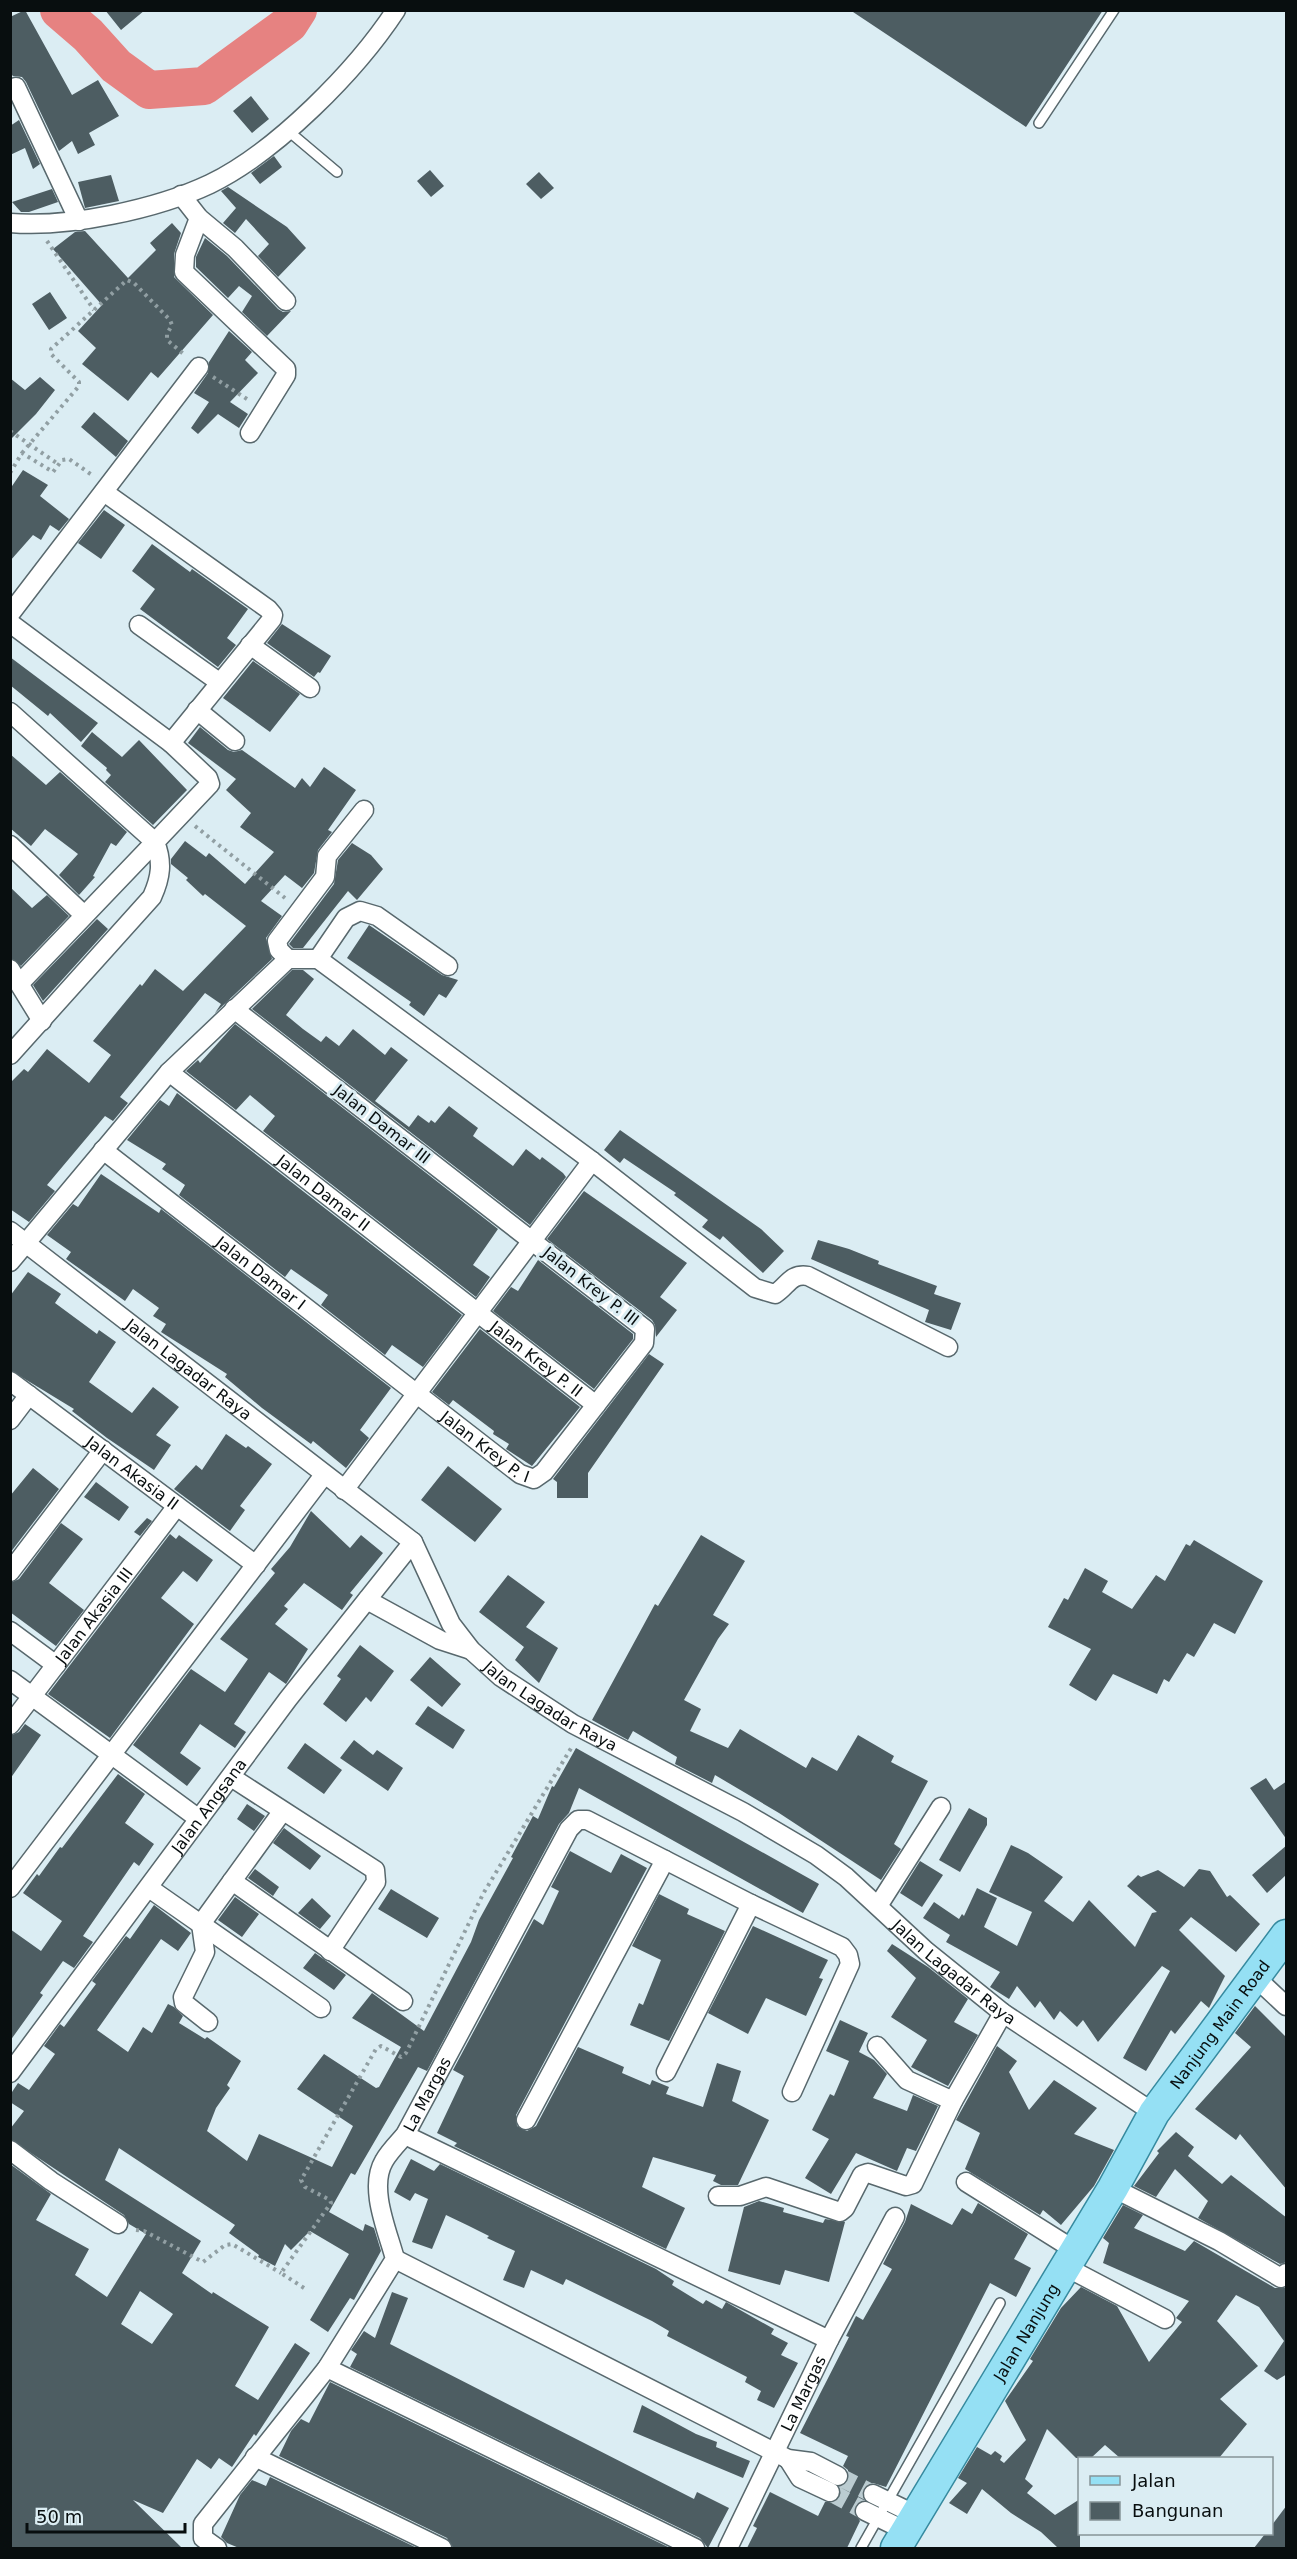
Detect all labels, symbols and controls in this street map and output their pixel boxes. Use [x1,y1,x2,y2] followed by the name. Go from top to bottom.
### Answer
[329,1080,434,1168] street label: Jalan Damar III
[272,1150,374,1235] street label: Jalan Damar II
[212,1231,309,1313] street label: Jalan Damar I
[538,1242,643,1329] street label: Jalan Krey P. III
[121,1314,256,1424] street label: Jalan Lagadar Raya
[486,1316,586,1400] street label: Jalan Krey P. II
[436,1406,532,1486] street label: Jalan Krey P. I
[82,1431,183,1513] street label: Jalan Akasia II
[50,1564,136,1668] street label: Jalan Akasia III
[479,1656,620,1755] street label: Jalan Lagadar Raya
[167,1755,250,1858] street label: Jalan Angsana
[888,1915,1019,2028] street label: Jalan Lagadar Raya
[1166,1956,1274,2093] street label: Nanjung Main Road
[399,2053,455,2135] street label: La Margas
[989,2280,1063,2385] street label: Jalan Nanjung
[777,2352,830,2434] street label: La Margas
[1078,2457,1273,2535] legend
[1131,2470,1176,2491] text: Jalan
[27,2496,184,2534] scale bar
[1132,2500,1223,2521] text: Bangunan
[36,2506,82,2527] text: 50 m

